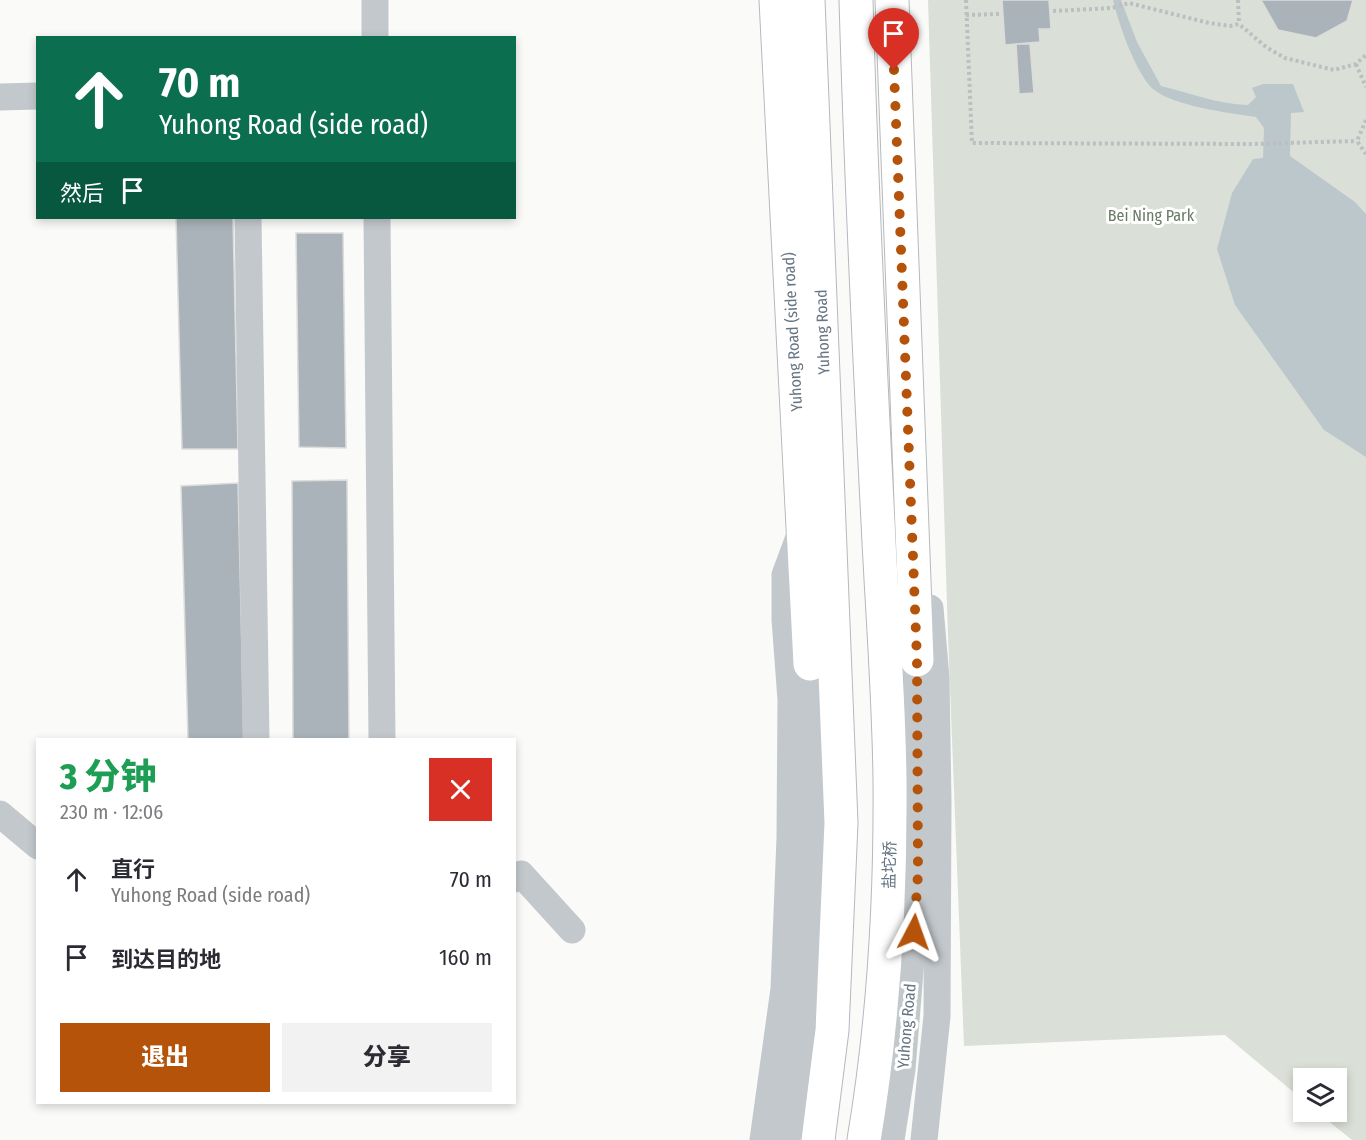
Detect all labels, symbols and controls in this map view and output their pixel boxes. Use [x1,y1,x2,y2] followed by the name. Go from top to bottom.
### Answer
[868,8,919,70] pin
[877,17,910,50] icon: arrive
[159,58,240,108] text: 70 m
[60,60,138,138] icon: ahead
[159,109,428,141] text: Yuhong Road (side road)
[116,174,149,207] icon: arrive
[60,180,104,207] text: 然后
[1108,206,1195,225] park label: Bei Ning Park
[779,252,806,412] street label: Yuhong Road (side road)
[812,289,833,375] street label: Yuhong Road
[60,755,156,799] text: 3 分钟
[429,758,492,821] button: close
[60,800,163,824] text: 230 m · 12:06
[880,841,899,889] street label: 盐坨桥
[111,856,155,883] text: 直行
[60,863,93,896] icon: ahead
[450,866,492,893] text: 70 m
[111,883,310,907] text: Yuhong Road (side road)
[882,900,946,964] position arrow
[60,941,93,974] icon: arrive
[439,944,492,971] text: 160 m
[111,946,221,973] text: 到达目的地
[893,983,920,1069] street label: Yuhong Road
[60,1023,270,1092] button: 退出
[282,1023,492,1092] button: 分享
[1293,1068,1347,1122] map controls
[1293,1068,1347,1122] button: layers

